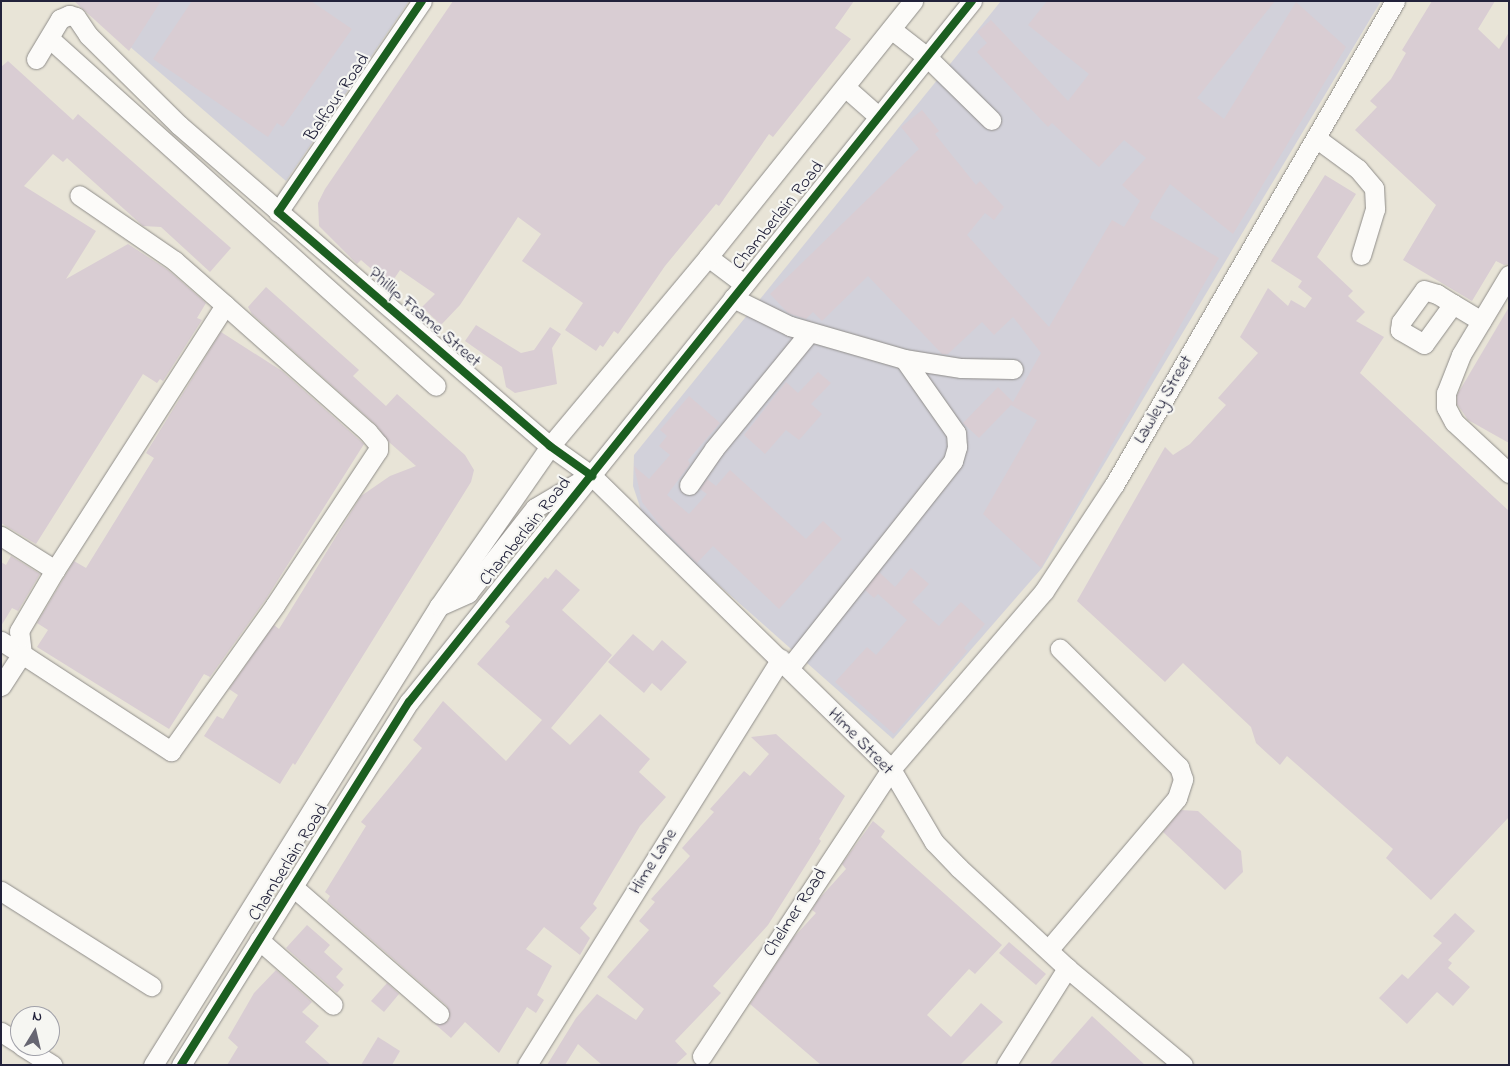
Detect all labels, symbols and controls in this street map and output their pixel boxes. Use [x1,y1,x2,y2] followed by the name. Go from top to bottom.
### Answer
[301,50,375,146] street label: Balfour Road
[729,157,829,275] street label: Chamberlain Road
[363,263,485,373] street label: Phillip Frame Street
[1130,352,1198,448] street label: Lawley Street
[476,473,576,591] street label: Chamberlain Road
[823,704,897,780] street label: Hime Street
[244,801,334,925] street label: Chamberlain Road
[625,825,683,899] street label: Hime Lane
[759,865,833,961] street label: Chelmer Road
[10,1006,60,1056] north arrow
[31,1006,44,1028] text: N

